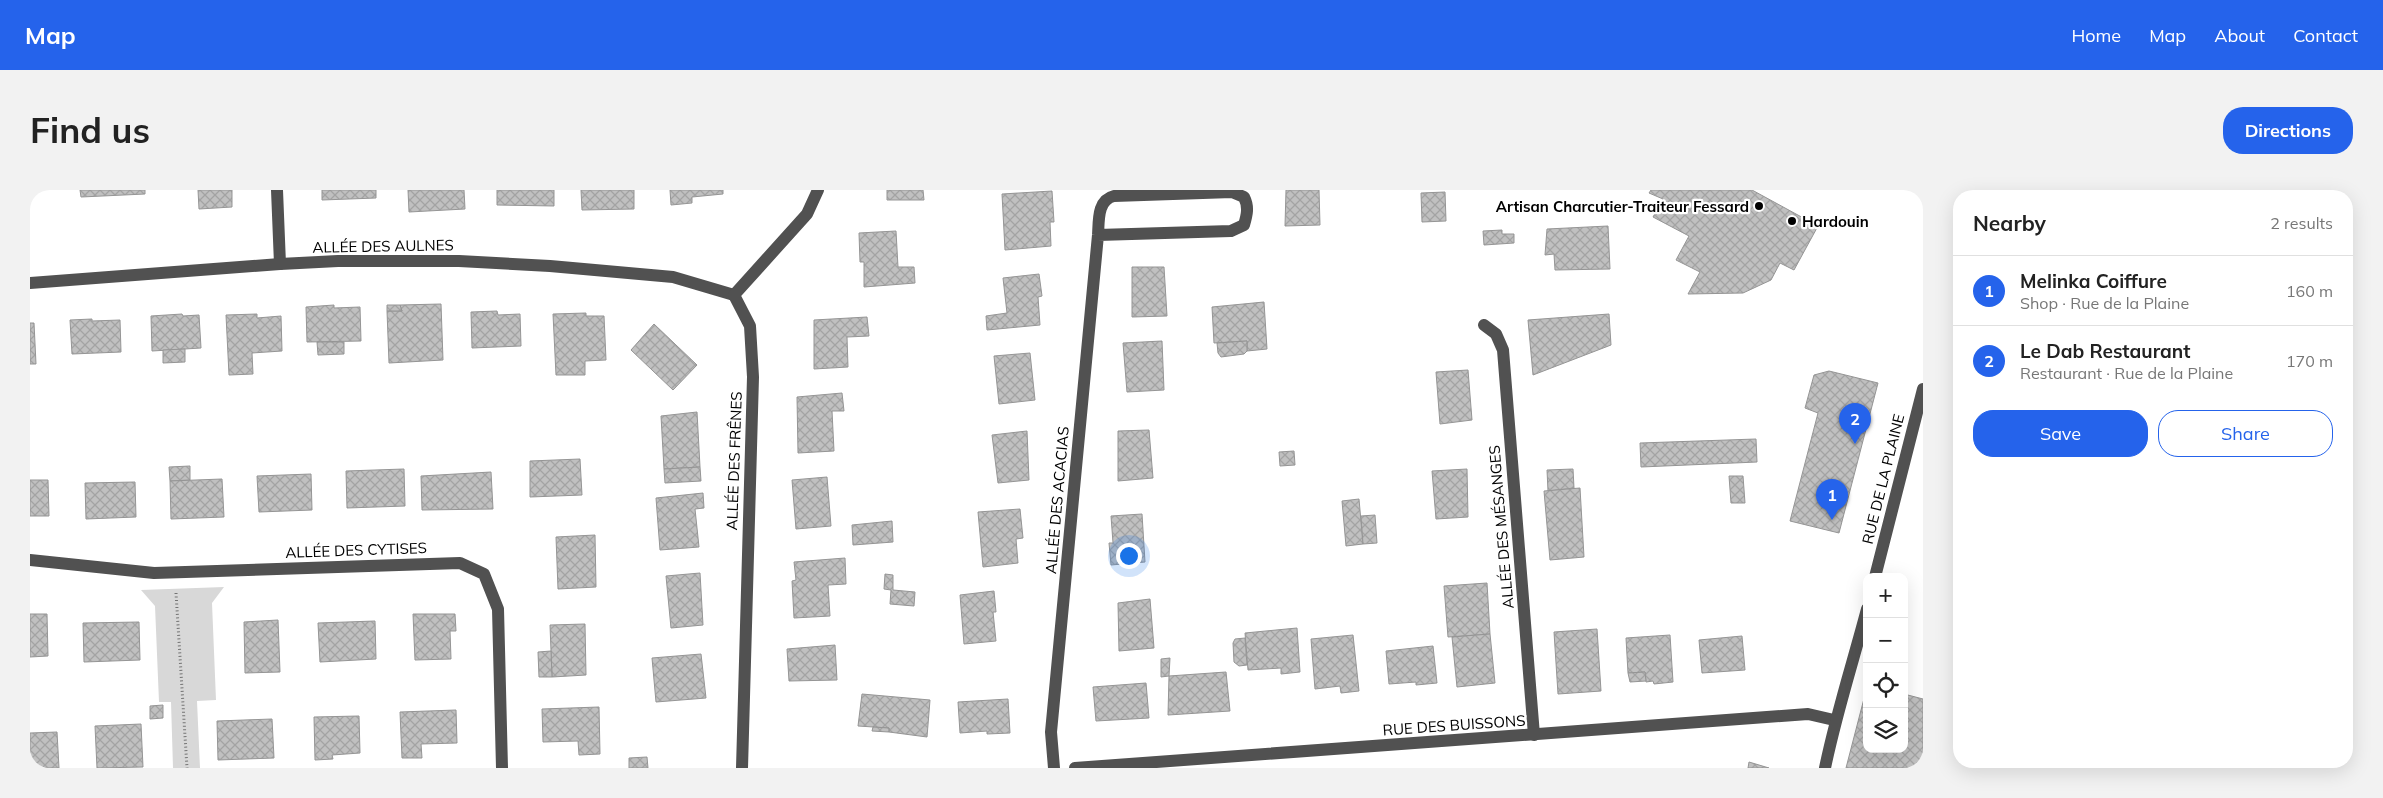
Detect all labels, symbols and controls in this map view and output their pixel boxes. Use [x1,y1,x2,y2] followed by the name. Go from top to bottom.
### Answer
[25,20,76,50] text: Map
[2071,24,2121,47] text: Home
[2149,24,2186,47] text: Map
[2214,24,2265,47] text: About
[2293,24,2358,47] text: Contact
[2223,107,2353,154] button: Directions
[30,108,150,152] text: Find us
[1496,197,1749,216] place label: Artisan Charcutier-Traiteur Fessard
[1753,200,1765,212] marker: Artisan Charcutier-Traiteur Fessard
[1973,210,2046,236] text: Nearby
[1802,212,1869,231] place label: Hardouin
[2270,213,2333,233] text: 2 results
[1786,215,1798,227] marker: Hardouin
[312,235,454,257] street label: ALLÉE DES AULNES
[2020,269,2167,293] text: Melinka Coiffure
[1984,281,1994,301] text: 1
[2286,281,2333,301] text: 160 m
[2020,293,2189,313] text: Shop · Rue de la Plaine
[2020,339,2190,363] text: Le Dab Restaurant
[1984,351,1994,371] text: 2
[2286,351,2333,371] text: 170 m
[2020,363,2233,383] text: Restaurant · Rue de la Plaine
[722,391,746,531] street label: ALLÉE DES FRÊNES
[1839,403,1871,444] pin: 2
[1973,410,2148,457] button: Save
[2158,410,2333,457] button: Share
[1858,412,1908,546] street label: RUE DE LA PLAINE
[1041,425,1073,575] street label: ALLÉE DES ACACIAS
[1484,444,1518,610] street label: ALLÉE DES MÉSANGES
[1816,479,1848,520] pin: 1
[285,538,427,562] street label: ALLÉE DES CYTISES
[1116,543,1142,569] your location
[1863,573,1908,753] map controls
[1863,573,1908,618] button: +
[1863,618,1908,663] button: −
[1863,663,1908,708] button: locate
[1863,708,1908,753] button: layers
[1382,711,1526,739] street label: RUE DES BUISSONS

